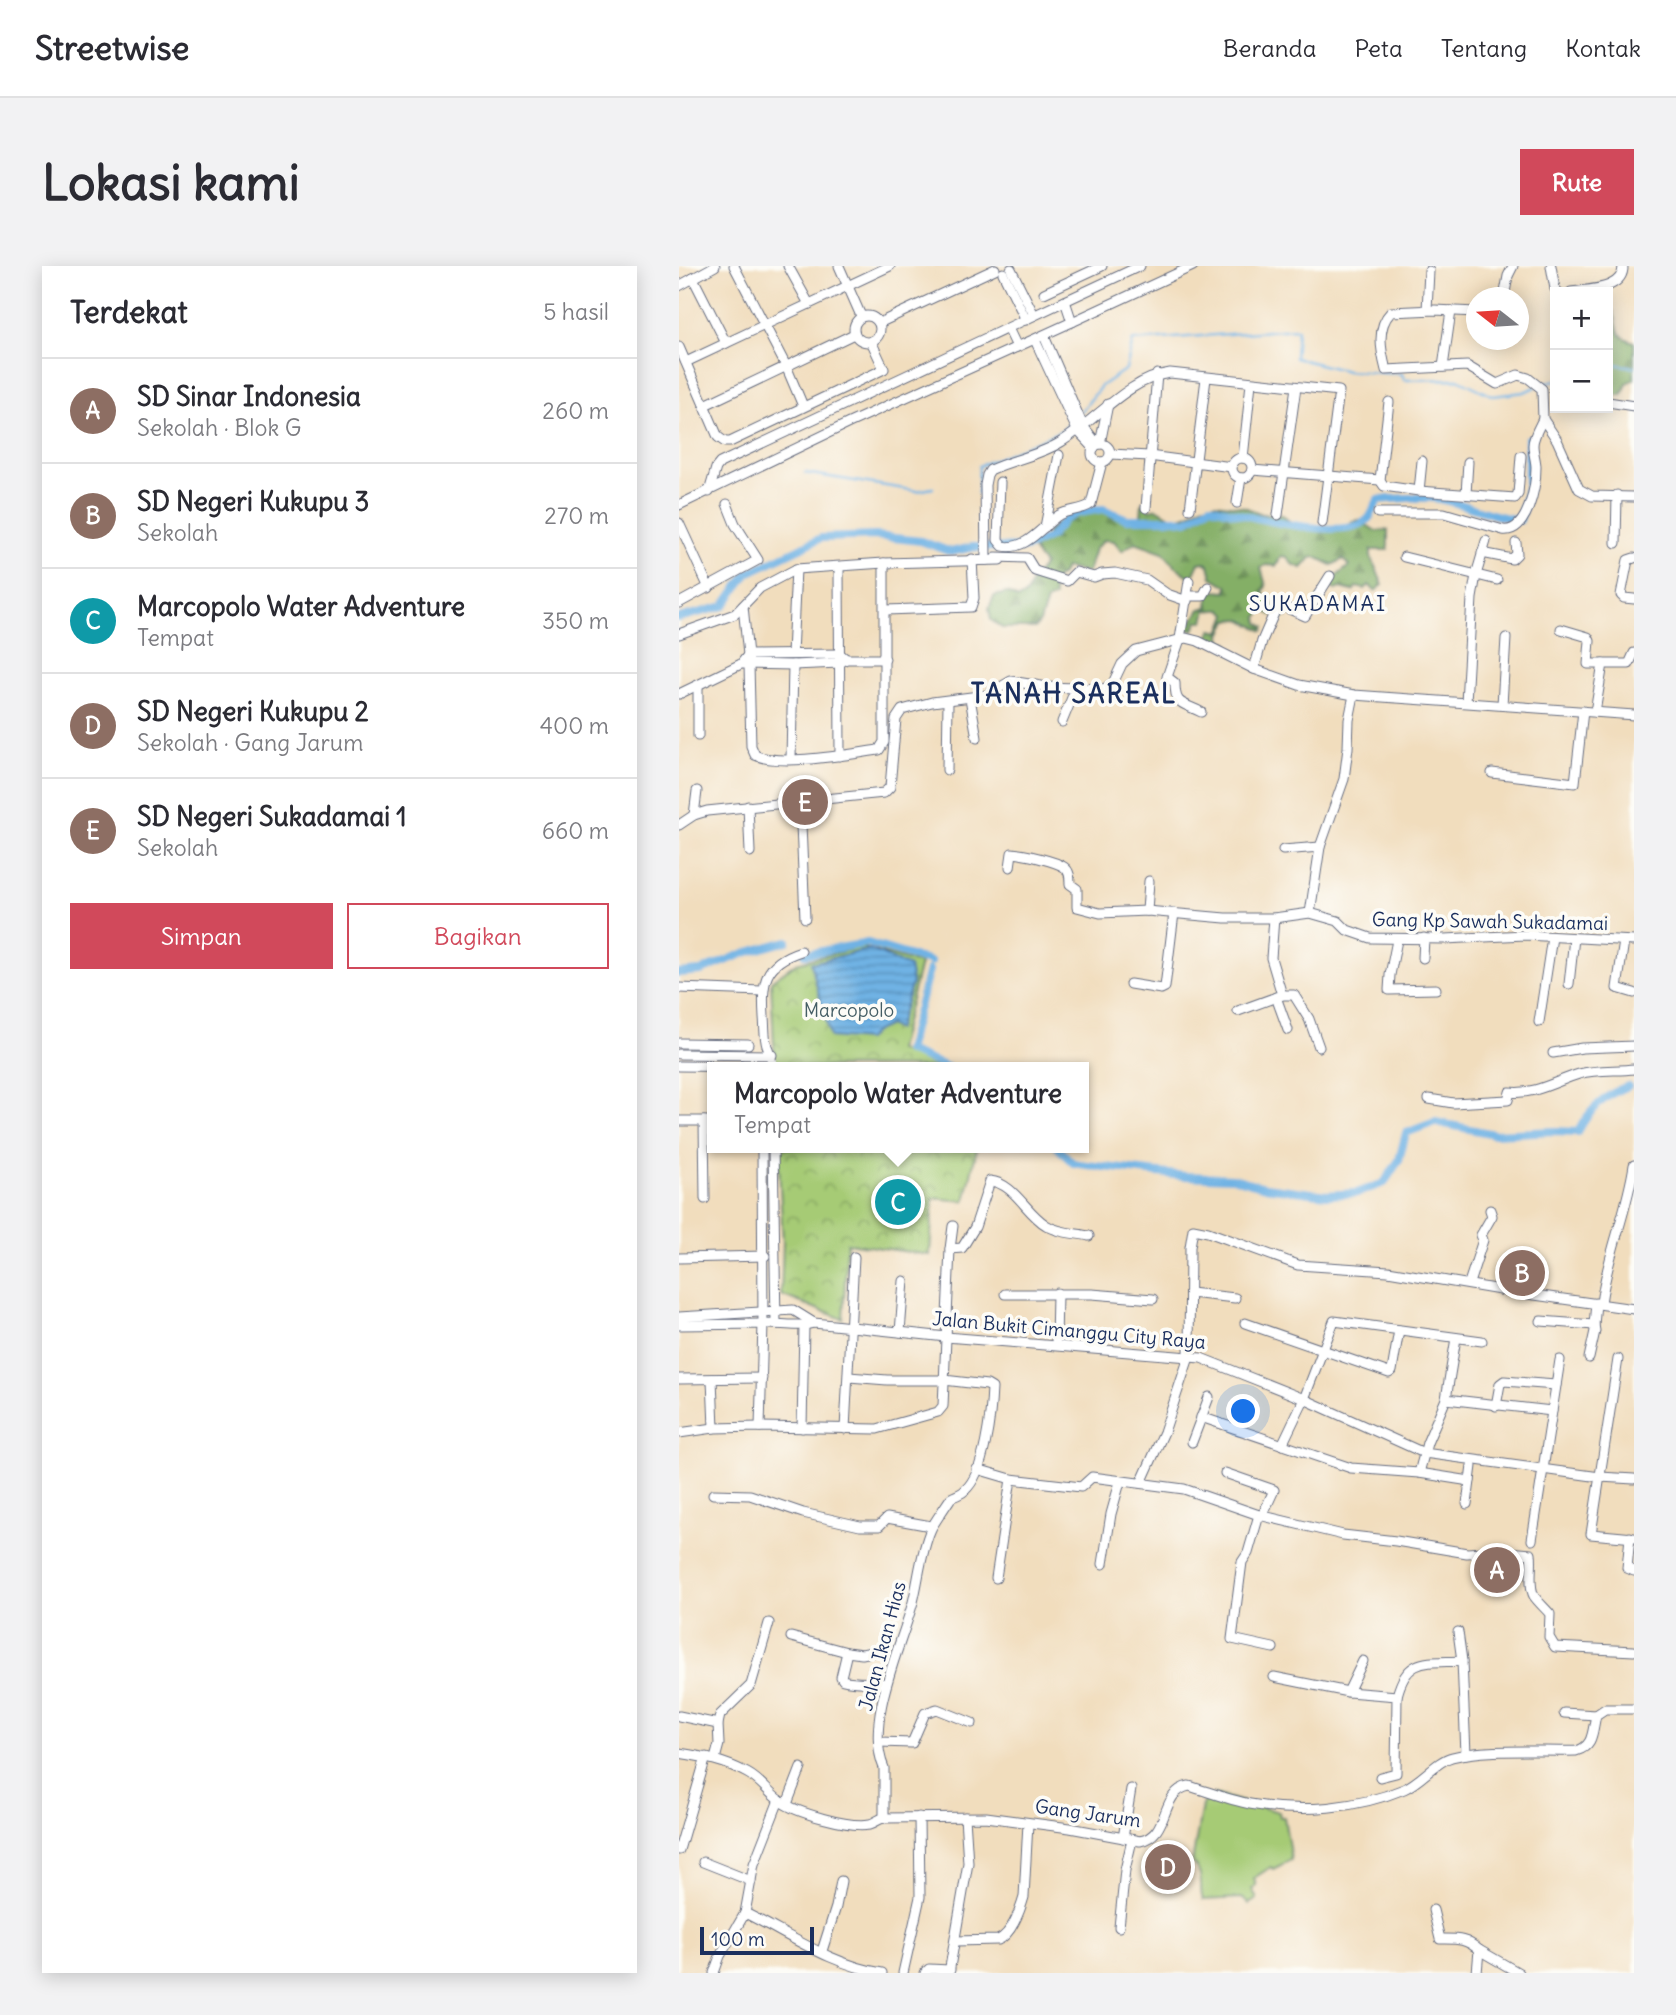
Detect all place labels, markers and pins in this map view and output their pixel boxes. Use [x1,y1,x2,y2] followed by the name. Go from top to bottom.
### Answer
[782,776,828,828] pin: E
[875,1176,921,1228] pin: C
[1499,1247,1545,1299] pin: B
[1474,1544,1520,1596] pin: A
[1145,1841,1191,1893] pin: D

